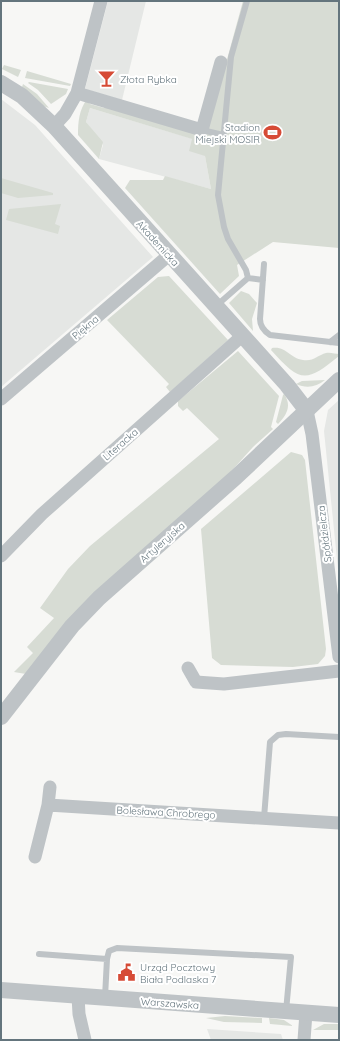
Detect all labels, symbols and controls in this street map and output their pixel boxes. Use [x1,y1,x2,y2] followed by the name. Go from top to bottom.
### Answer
[97,69,117,89] bar icon: Złota Rybka
[120,73,177,86] place label: Złota Rybka
[196,121,260,146] place label: Stadion Miejski MOSIR
[263,123,283,143] sports icon: Stadion Miejski MOSIR
[134,218,182,269] street label: Akademicka
[69,312,101,342] street label: Piękna
[100,425,141,463] street label: Literacka
[315,505,334,563] street label: Spółdzielcza
[137,519,188,565] street label: Artyleryjska
[116,803,216,822] street label: Bolesława Chrobrego
[140,961,216,986] place label: Urząd Pocztowy Biała Podlaska 7
[117,963,137,983] public building icon: Urząd Pocztowy Biała Podlaska 7
[140,995,200,1012] street label: Warszawska

